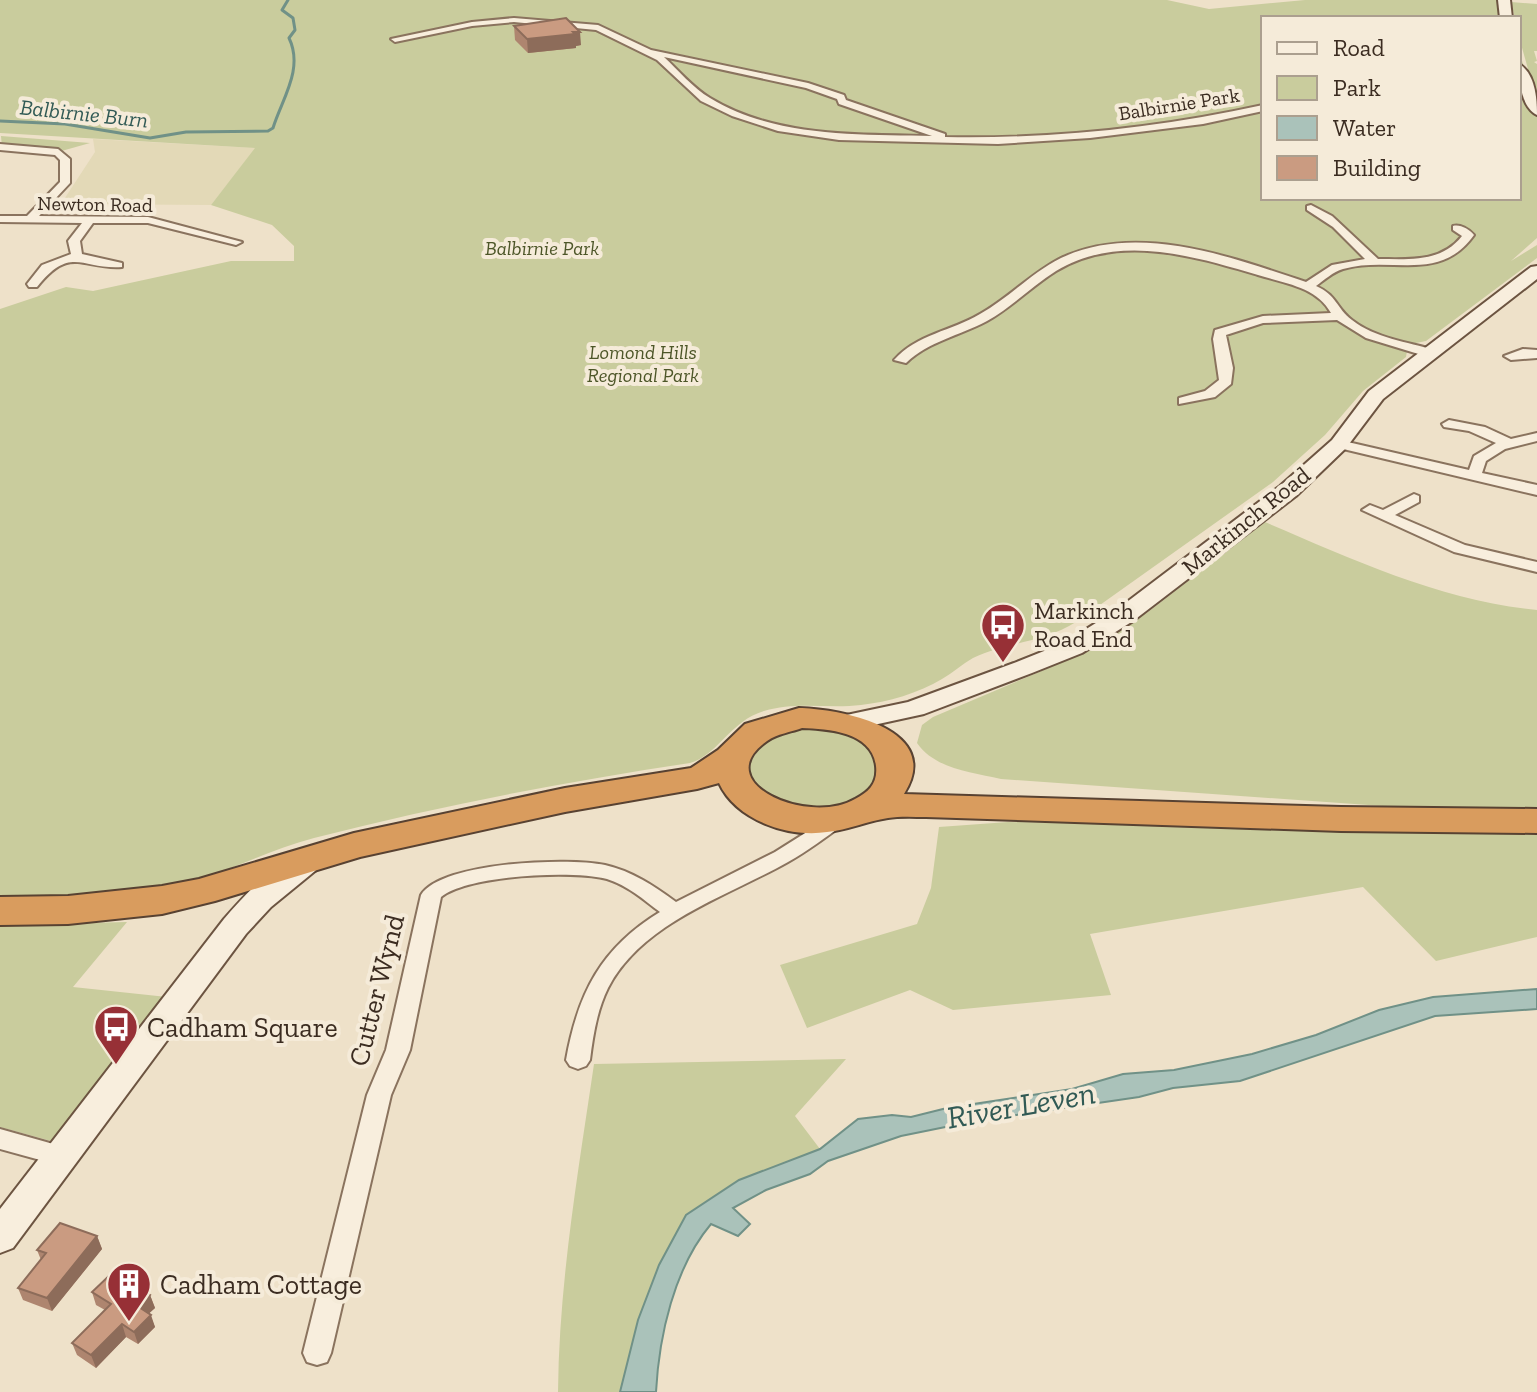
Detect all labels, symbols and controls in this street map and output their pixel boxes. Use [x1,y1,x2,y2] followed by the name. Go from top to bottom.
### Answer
[1261,16,1521,200] legend
[1333,33,1385,62] text: Road
[1333,73,1381,102] text: Park
[1117,82,1242,125] street label: Balbirnie Park
[19,93,149,134] water label: Balbirnie Burn
[1333,113,1396,142] text: Water
[1333,153,1421,182] text: Building
[37,191,153,217] street label: Newton Road
[485,236,599,260] park label: Balbirnie Park
[587,340,699,387] park label: Lomond Hills Regional Park
[1176,460,1316,581] street label: Markinch Road
[1034,596,1134,653] place label: Markinch Road End
[979,601,1027,664] bus stop icon: Markinch Road End
[342,911,411,1070] street label: Cutter Wynd
[92,1003,140,1066] bus stop icon: Cadham Square
[147,1011,338,1044] place label: Cadham Square
[944,1073,1098,1137] water label: River Leven
[105,1260,153,1323] building icon: Cadham Cottage
[160,1268,362,1301] place label: Cadham Cottage

